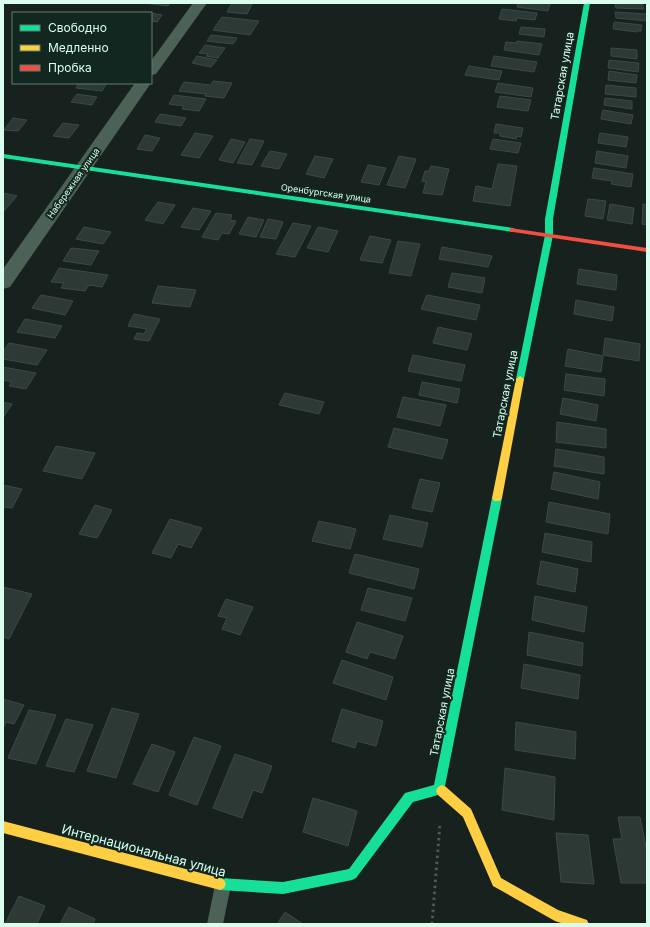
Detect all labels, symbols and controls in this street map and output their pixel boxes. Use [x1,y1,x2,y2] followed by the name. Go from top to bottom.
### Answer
[12,12,152,84] legend
[48,20,107,35] text: Свободно
[547,31,577,121] street label: Татарская улица
[48,40,109,55] text: Медленно
[48,60,92,75] text: Пробка
[45,146,101,220] street label: Набережная улица
[280,181,372,205] street label: Оренбургская улица
[490,349,520,439] street label: Татарская улица
[427,667,457,757] street label: Татарская улица
[60,820,228,880] street label: Интернациональная улица

